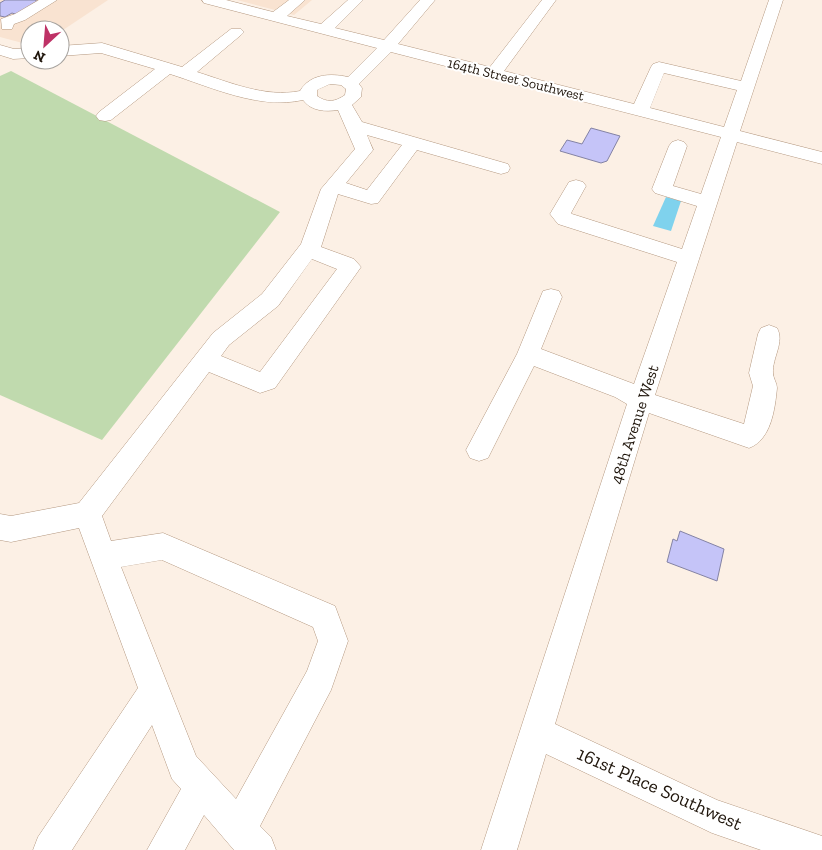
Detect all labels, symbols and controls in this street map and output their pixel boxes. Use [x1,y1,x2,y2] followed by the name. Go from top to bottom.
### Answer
[20,20,70,70] north arrow
[31,46,48,66] text: N
[446,54,587,105] street label: 164th Street Southwest
[606,362,663,486] street label: 48th Avenue West
[574,742,746,835] street label: 161st Place Southwest

